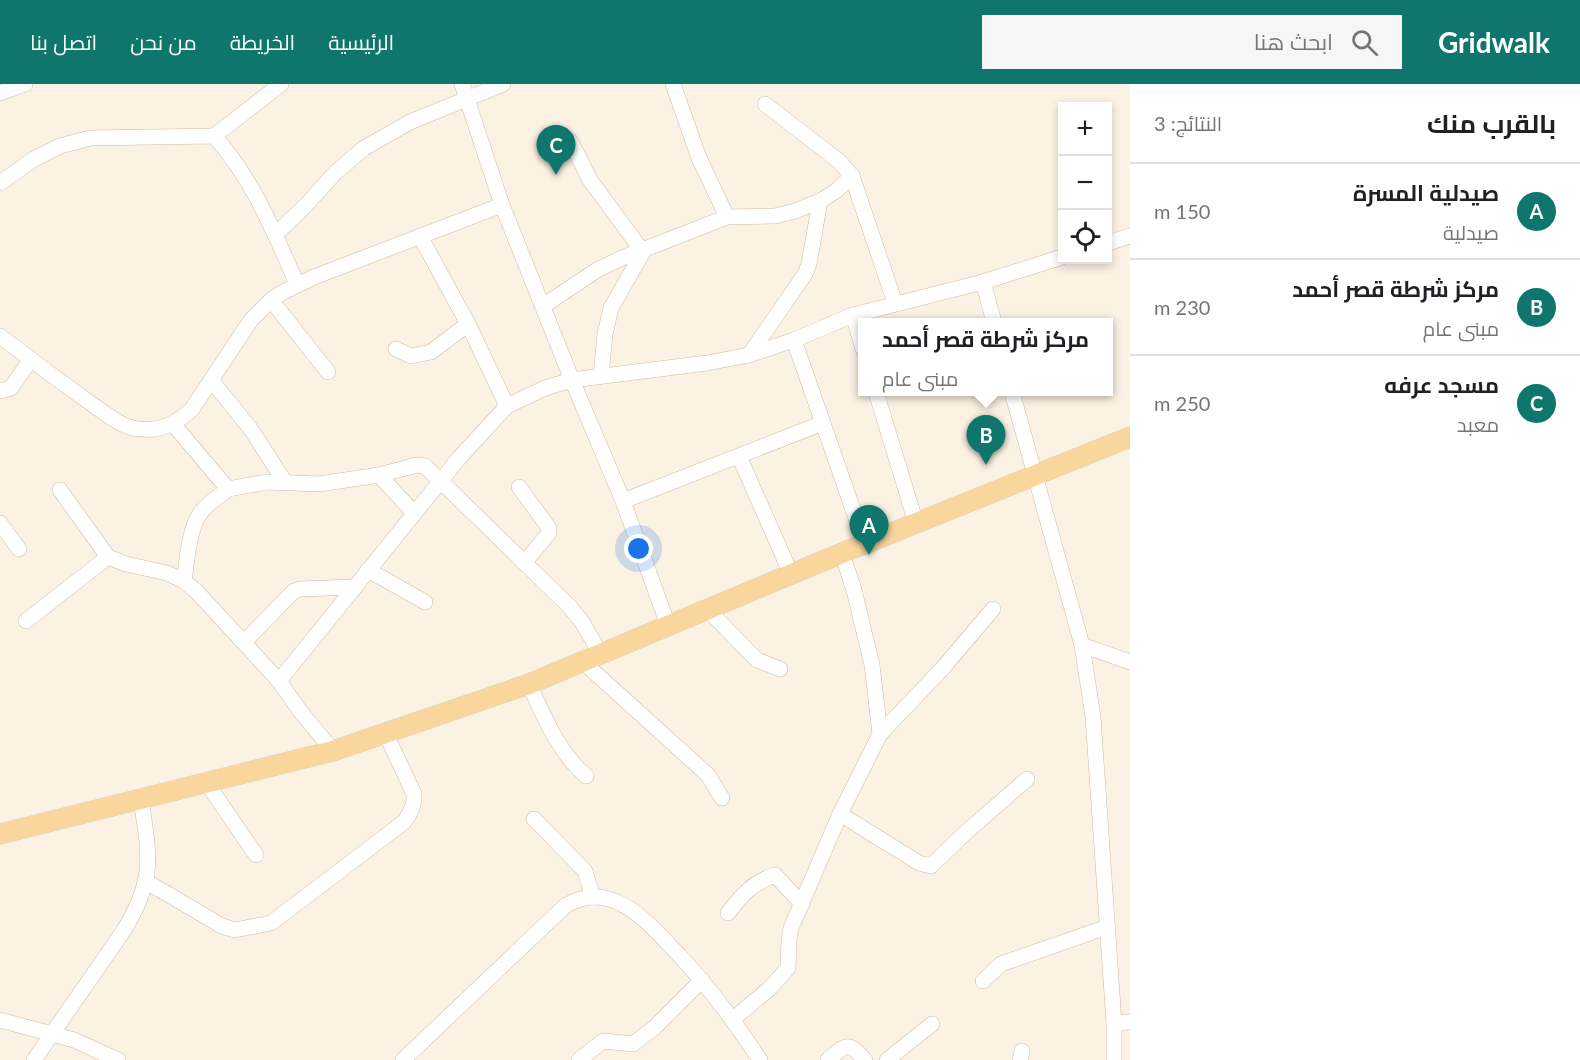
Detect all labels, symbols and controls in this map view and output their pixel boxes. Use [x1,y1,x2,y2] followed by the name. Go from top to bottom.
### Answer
[982,15,1402,69] search box
[1438,25,1550,59] text: Gridwalk
[1348,26,1381,59] icon: search
[1254,28,1333,55] text: ابحث هنا
[30,29,97,54] text: اتصل بنا
[130,29,197,54] text: من نحن
[230,29,295,54] text: الخريطة
[328,29,394,54] text: الرئيسية
[1058,102,1112,264] map controls
[1058,102,1112,156] button: +
[1427,107,1556,139] text: بالقرب منك
[1154,111,1222,135] text: النتائج: 3
[536,126,576,175] pin: C
[1058,156,1112,210] button: −
[1353,179,1499,206] text: صيدلية المسرة
[1154,199,1210,223] text: 150 m
[1530,199,1543,223] text: A
[1058,210,1112,264] button: locate
[1443,220,1499,244] text: صيدلية
[1292,275,1499,302] text: مركز شرطة قصر أحمد
[1154,295,1210,319] text: 230 m
[1530,295,1543,319] text: B
[1423,316,1499,340] text: مبنى عام
[858,318,1113,396] popup
[882,325,1089,352] text: مركز شرطة قصر أحمد
[882,366,958,390] text: مبنى عام
[1384,371,1499,398] text: مسجد عرفه
[1154,391,1210,415] text: 250 m
[1530,391,1543,415] text: C
[1457,412,1499,436] text: معبد
[966,416,1006,465] pin: B
[850,506,888,555] pin: A
[624,534,653,563] your location

